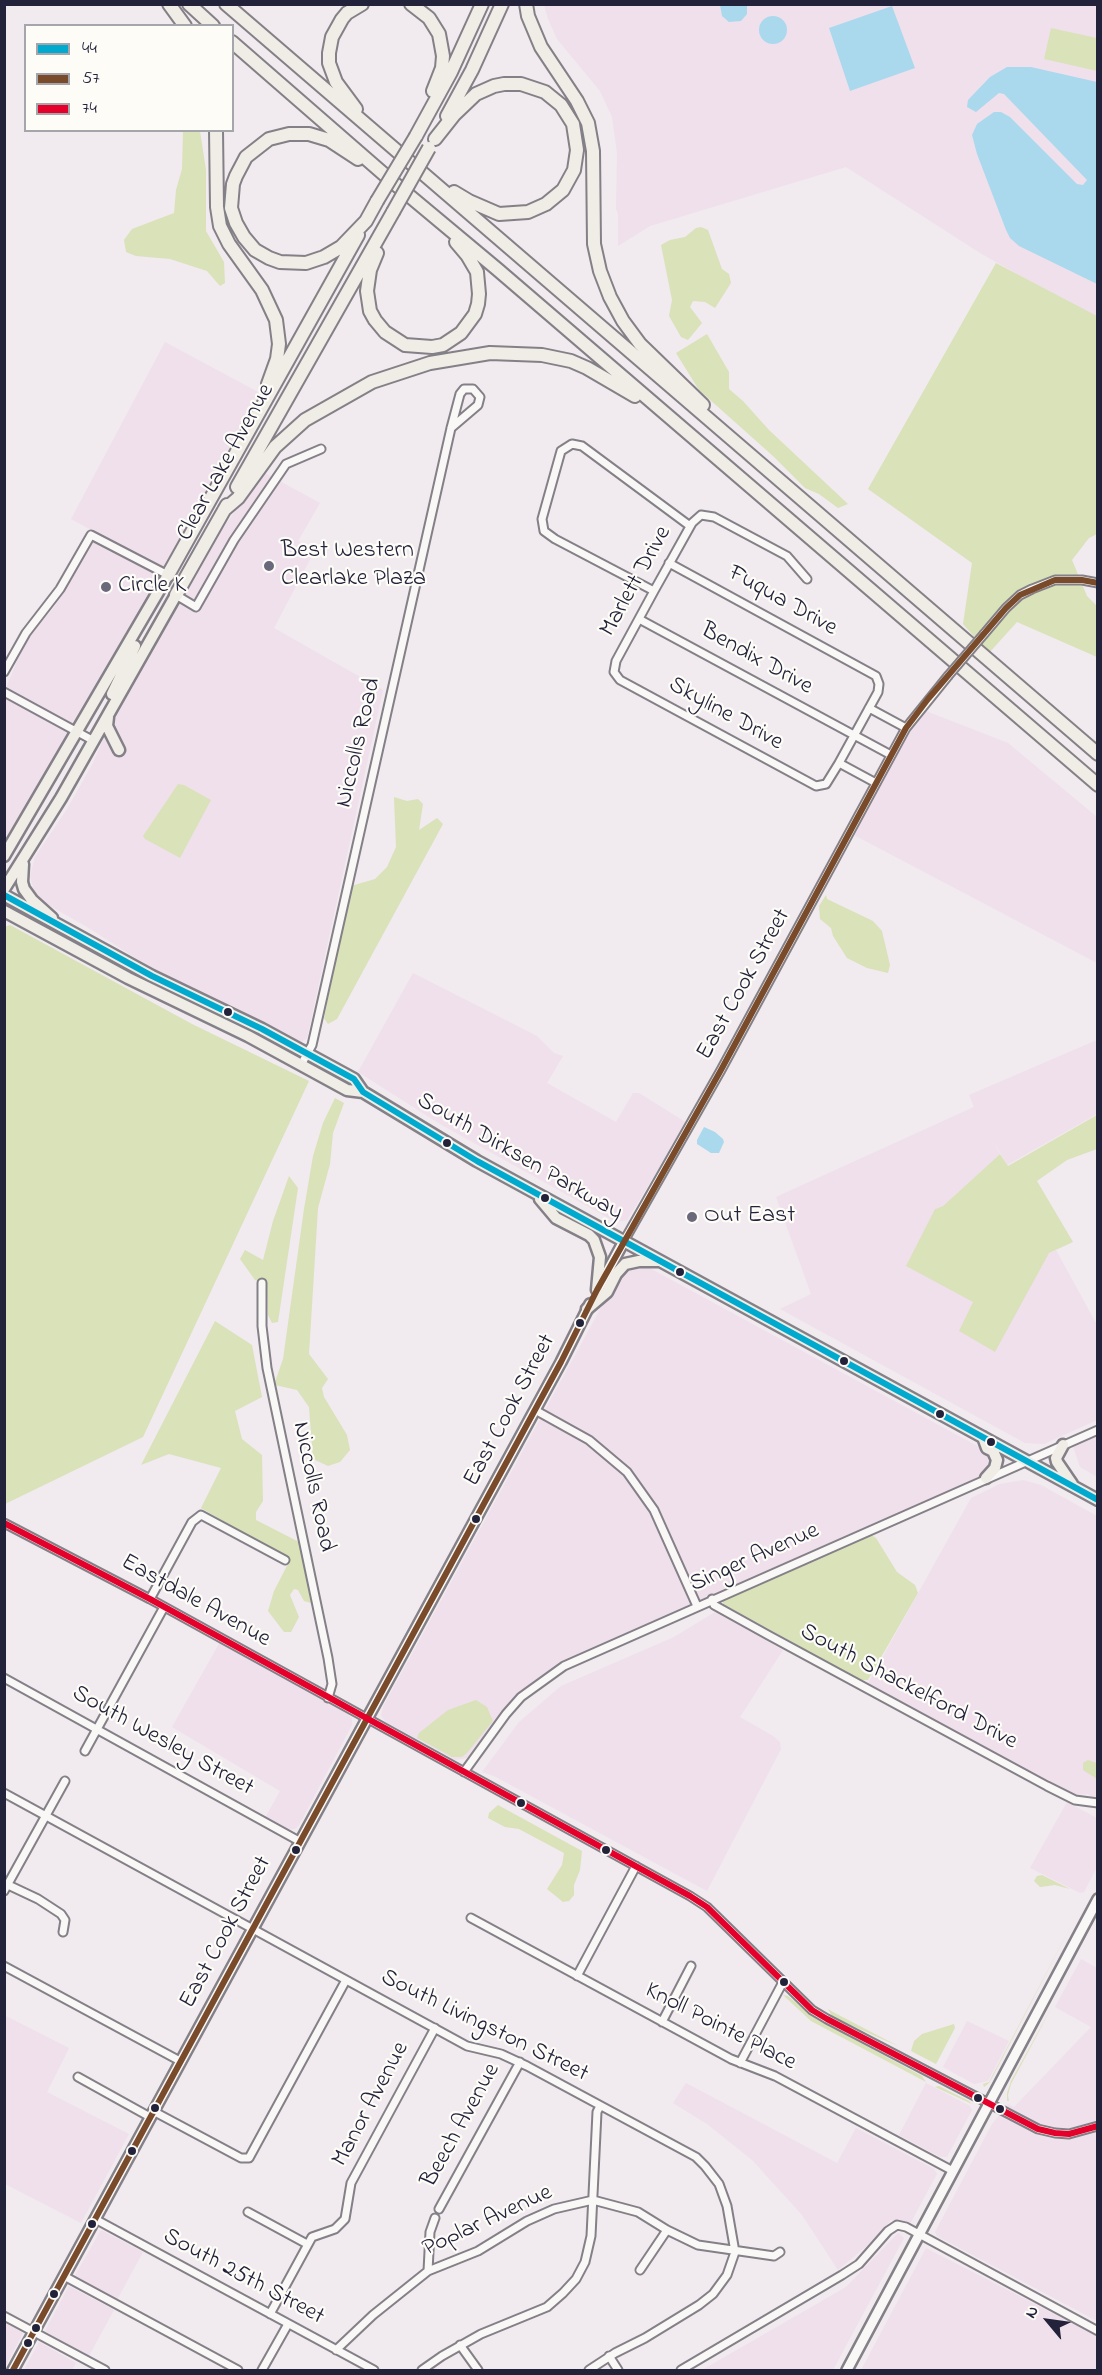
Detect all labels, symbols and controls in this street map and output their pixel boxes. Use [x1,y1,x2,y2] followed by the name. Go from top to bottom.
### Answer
[24,24,234,132] legend
[82,36,97,62] text: 44
[82,66,100,92] text: 57
[82,96,97,122] text: 74
[172,379,282,547] street label: Clear Lake Avenue
[595,522,679,642] street label: Marlett Drive
[281,538,426,594] place label: Best Western Clearlake Plaza
[262,559,276,573] marker: Best Western Clearlake Plaza
[722,560,842,644] street label: Fuqua Drive
[118,573,186,601] place label: Circle K
[99,580,113,594] marker: Circle K
[695,617,817,703] street label: Bendix Drive
[663,672,787,758] street label: Skyline Drive
[331,675,389,811] street label: Niccolls Road
[692,904,798,1066] street label: East Cook Street
[222,1006,234,1018] unlabelled marker
[411,1087,627,1229] street label: South Dirksen Parkway
[441,1137,453,1149] unlabelled marker
[539,1192,551,1204] unlabelled marker
[704,1203,795,1231] place label: Out East
[685,1210,699,1224] marker: Out East
[674,1266,686,1278] unlabelled marker
[574,1317,586,1329] unlabelled marker
[459,1330,563,1492] street label: East Cook Street
[838,1355,850,1367] unlabelled marker
[934,1408,946,1420] unlabelled marker
[284,1419,340,1555] street label: Niccolls Road
[985,1436,997,1448] unlabelled marker
[470,1513,482,1525] unlabelled marker
[686,1518,824,1600] street label: Singer Avenue
[115,1549,275,1655] street label: Eastdale Avenue
[794,1618,1022,1758] street label: South Shackelford Drive
[66,1680,258,1804] street label: South Wesley Street
[515,1797,527,1809] unlabelled marker
[290,1844,302,1856] unlabelled marker
[600,1844,612,1856] unlabelled marker
[175,1852,279,2014] street label: East Cook Street
[375,1964,593,2090] street label: South Livingston Street
[778,1976,790,1988] unlabelled marker
[639,1977,801,2079] street label: Knoll Pointe Place
[327,2038,417,2172] street label: Manor Avenue
[416,2059,508,2193] street label: Beech Avenue
[972,2092,984,2104] unlabelled marker
[149,2102,161,2114] unlabelled marker
[994,2103,1006,2115] unlabelled marker
[126,2145,138,2157] unlabelled marker
[419,2179,557,2265] street label: Poplar Avenue
[86,2218,98,2230] unlabelled marker
[157,2223,329,2333] street label: South 25th Street
[48,2288,60,2300] unlabelled marker
[1018,2291,1078,2351] north arrow
[1019,2302,1045,2323] text: N
[30,2322,42,2334] unlabelled marker
[22,2337,34,2349] unlabelled marker

